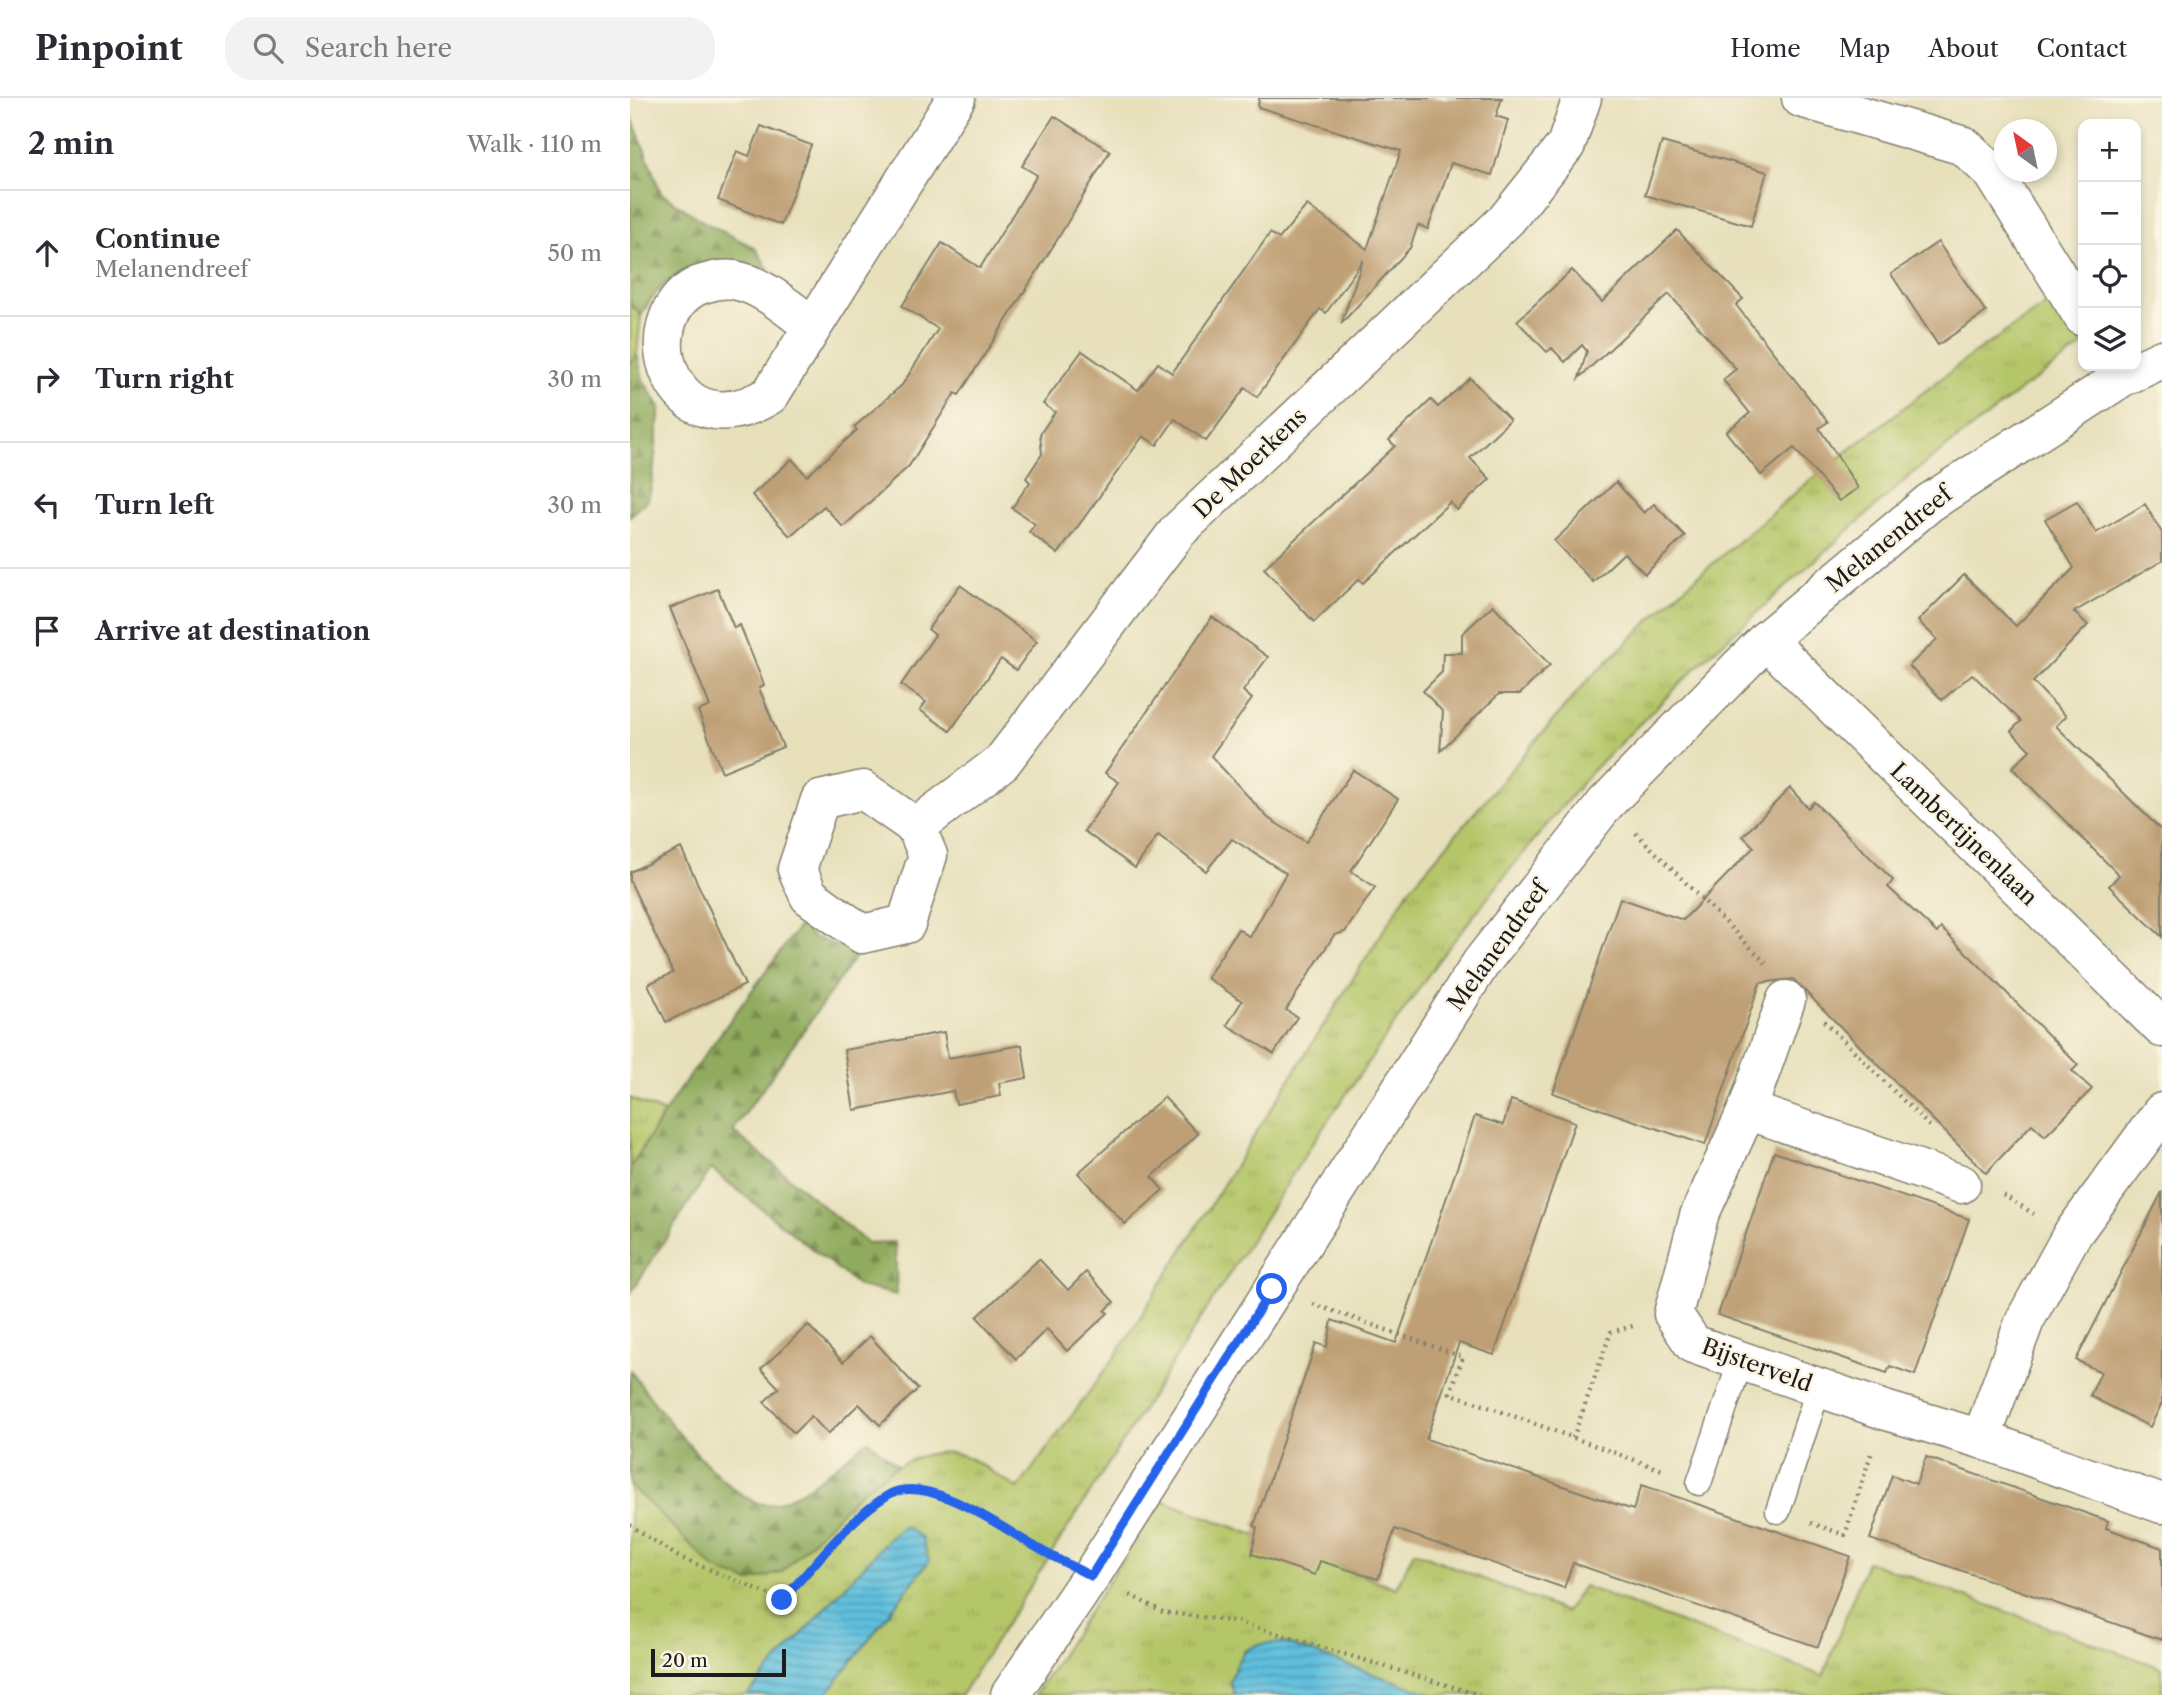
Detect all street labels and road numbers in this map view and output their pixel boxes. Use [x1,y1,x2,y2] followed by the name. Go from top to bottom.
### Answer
[1188,402,1312,524] street label: De Moerkens
[1821,478,1960,598] street label: Melanendreef
[1885,757,2043,911] street label: Lambertijnenlaan
[1442,873,1556,1016] street label: Melanendreef
[1698,1332,1816,1398] street label: Bijsterveld

